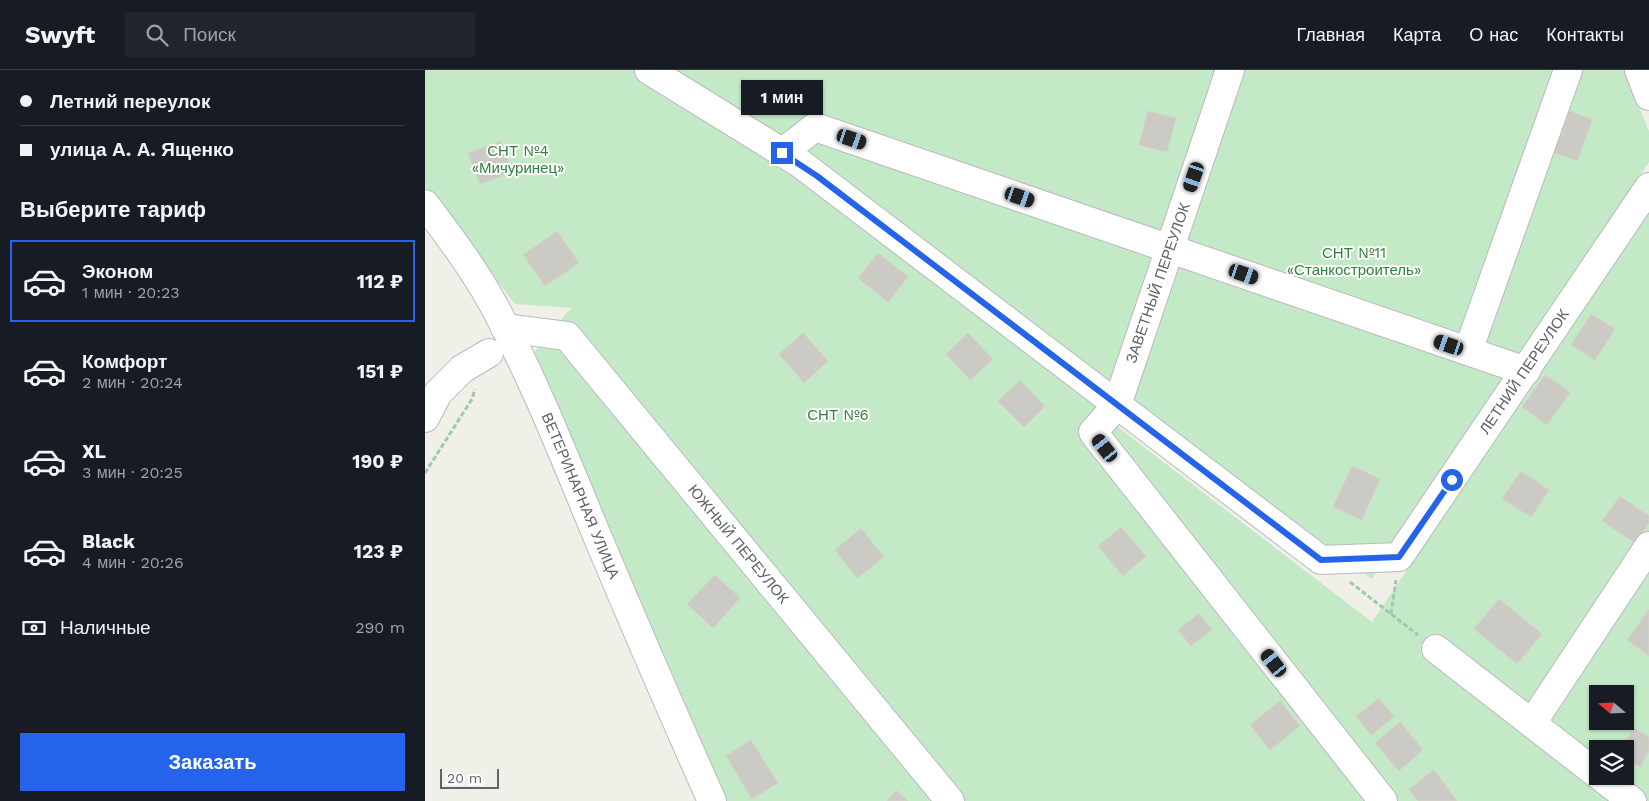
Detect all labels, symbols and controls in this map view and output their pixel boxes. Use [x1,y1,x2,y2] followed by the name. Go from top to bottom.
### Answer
[125,12,475,57] search box
[25,21,95,49] text: Swyft
[143,21,171,49] icon: search
[183,23,236,46] text: Поиск
[1296,24,1365,45] text: Главная
[1393,24,1441,45] text: Карта
[1469,24,1518,45] text: О нас
[1546,24,1624,45] text: Контакты
[741,81,823,116] callout: 1 мин
[761,88,803,107] text: 1 мин
[50,90,210,113] text: Летний переулок
[835,127,868,151] car
[50,138,234,161] text: улица А. А. Ященко
[472,142,564,177] park label: СНТ №4 «Мичуринец»
[771,142,793,164] route end
[1182,160,1205,194] car
[1003,185,1036,209] car
[20,197,206,222] text: Выберите тариф
[1122,200,1194,366] street label: ЗАВЕТНЫЙ ПЕРЕУЛОК
[1287,244,1421,279] park label: СНТ №11 «Станкостроитель»
[22,259,67,304] icon: car
[82,260,153,283] text: Эконом
[1227,262,1260,286] car
[357,270,403,293] text: 112 ₽
[82,283,180,302] text: 1 мин · 20:23
[1476,306,1573,438] street label: ЛЕТНИЙ ПЕРЕУЛОК
[1432,333,1465,357] car
[22,349,67,394] icon: car
[82,350,167,373] text: Комфорт
[357,360,403,383] text: 151 ₽
[82,373,183,392] text: 2 мин · 20:24
[807,406,869,424] park label: СНТ №6
[538,410,623,582] street label: ВЕТЕРИНАРНАЯ УЛИЦА
[1089,432,1120,464] car
[22,439,67,484] icon: car
[82,440,106,463] text: XL
[352,450,403,473] text: 190 ₽
[82,463,183,482] text: 3 мин · 20:25
[1441,469,1463,491] route start
[684,481,793,607] street label: ЮЖНЫЙ ПЕРЕУЛОК
[22,529,67,574] icon: car
[82,530,135,553] text: Black
[354,540,403,563] text: 123 ₽
[82,553,184,572] text: 4 мин · 20:26
[20,614,48,642] icon: cash
[60,616,151,639] text: Наличные
[355,618,405,637] text: 290 m
[1258,647,1289,679] car
[1589,685,1634,730] north arrow
[1589,685,1634,785] map controls
[20,733,405,791] button: Заказать
[1589,740,1634,785] button: layers
[440,766,499,789] scale bar
[447,770,482,786] text: 20 m

